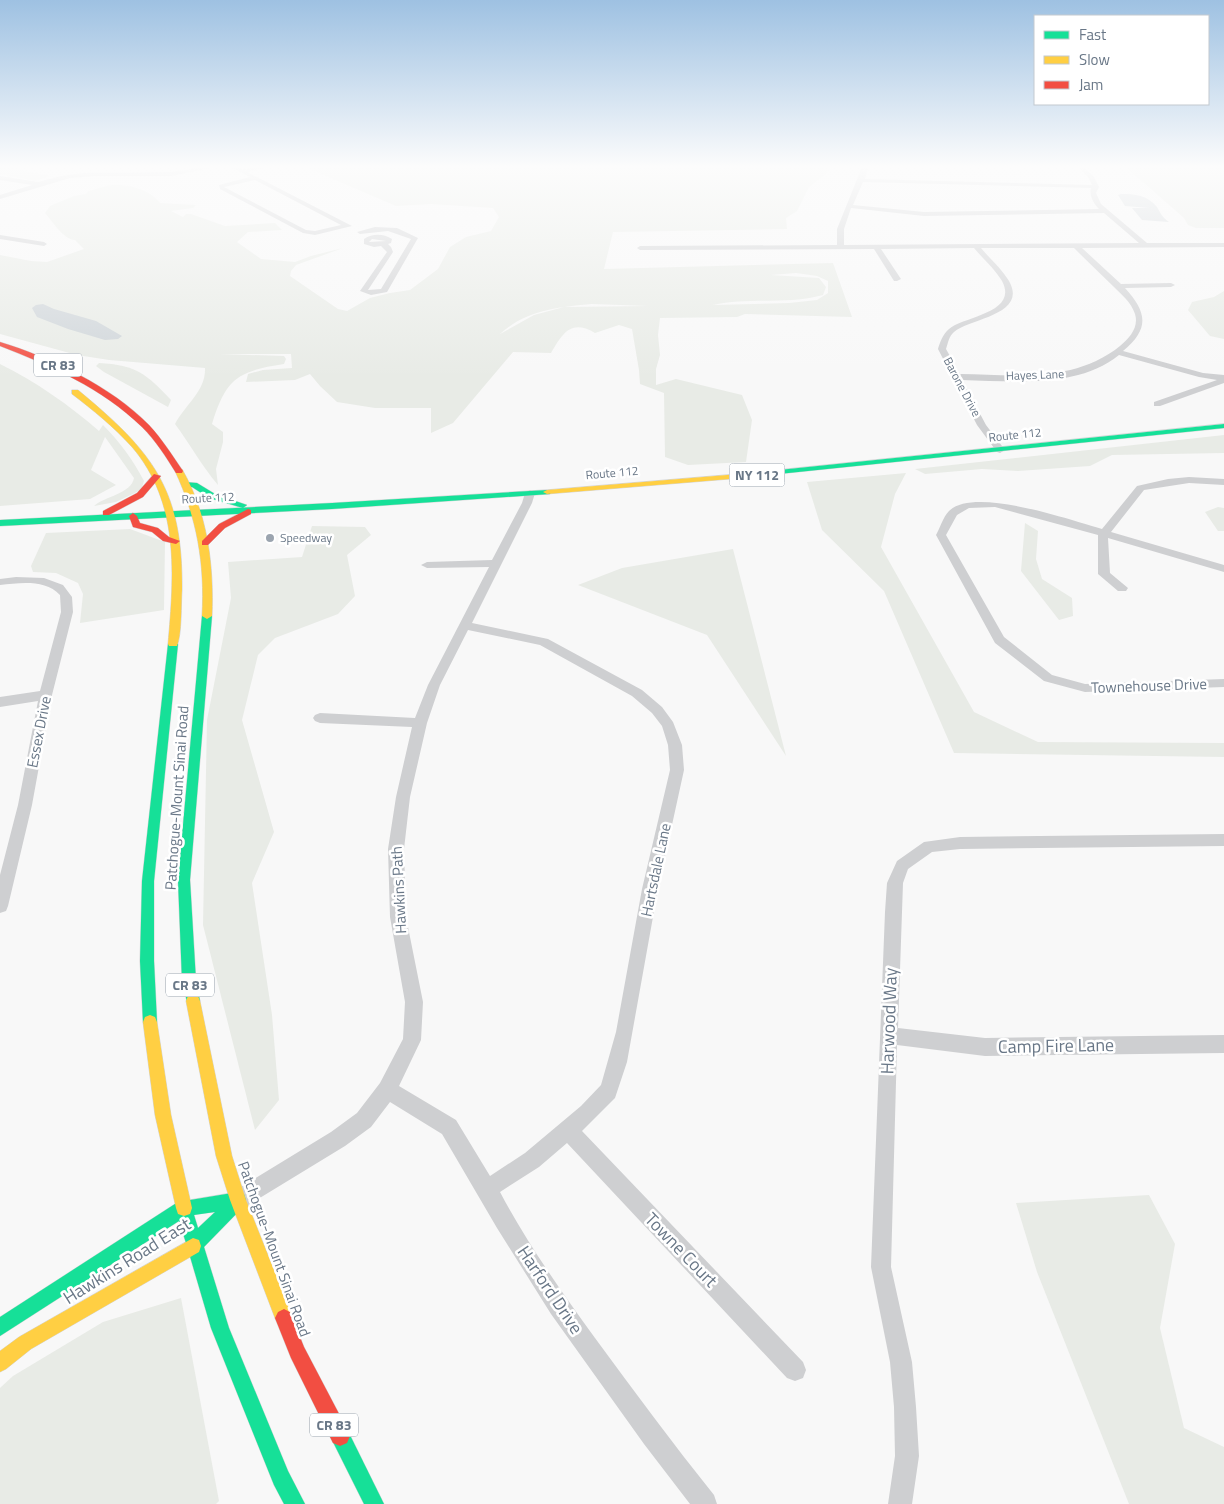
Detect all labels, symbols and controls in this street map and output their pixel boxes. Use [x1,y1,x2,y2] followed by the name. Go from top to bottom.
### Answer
[1034,15,1209,105] legend
[1079,23,1107,46] text: Fast
[1079,48,1110,71] text: Slow
[1079,73,1103,96] text: Jam
[34,354,82,376] road number: CR 83
[939,354,986,420] street label: Barone Drive
[1006,364,1064,385] street label: Hayes Lane
[988,422,1042,447] street label: Route 112
[585,461,639,484] street label: Route 112
[730,464,784,486] road number: NY 112
[181,487,235,508] street label: Route 112
[280,528,332,547] place label: Speedway
[264,532,276,544] marker: Speedway
[1091,672,1207,699] street label: Townehouse Drive
[20,694,57,770] street label: Essex Drive
[159,705,194,891] street label: Patchogue-Mount Sinai Road
[634,821,677,919] street label: Hartsdale Lane
[385,846,412,934] street label: Hawkins Path
[873,967,904,1075] street label: Harwood Way
[166,974,214,996] road number: CR 83
[998,1031,1114,1060] street label: Camp Fire Lane
[232,1158,317,1340] street label: Patchogue-Mount Sinai Road
[639,1206,725,1294] street label: Towne Court
[58,1210,196,1311] street label: Hawkins Road East
[511,1240,590,1339] street label: Harford Drive
[310,1414,358,1436] road number: CR 83

